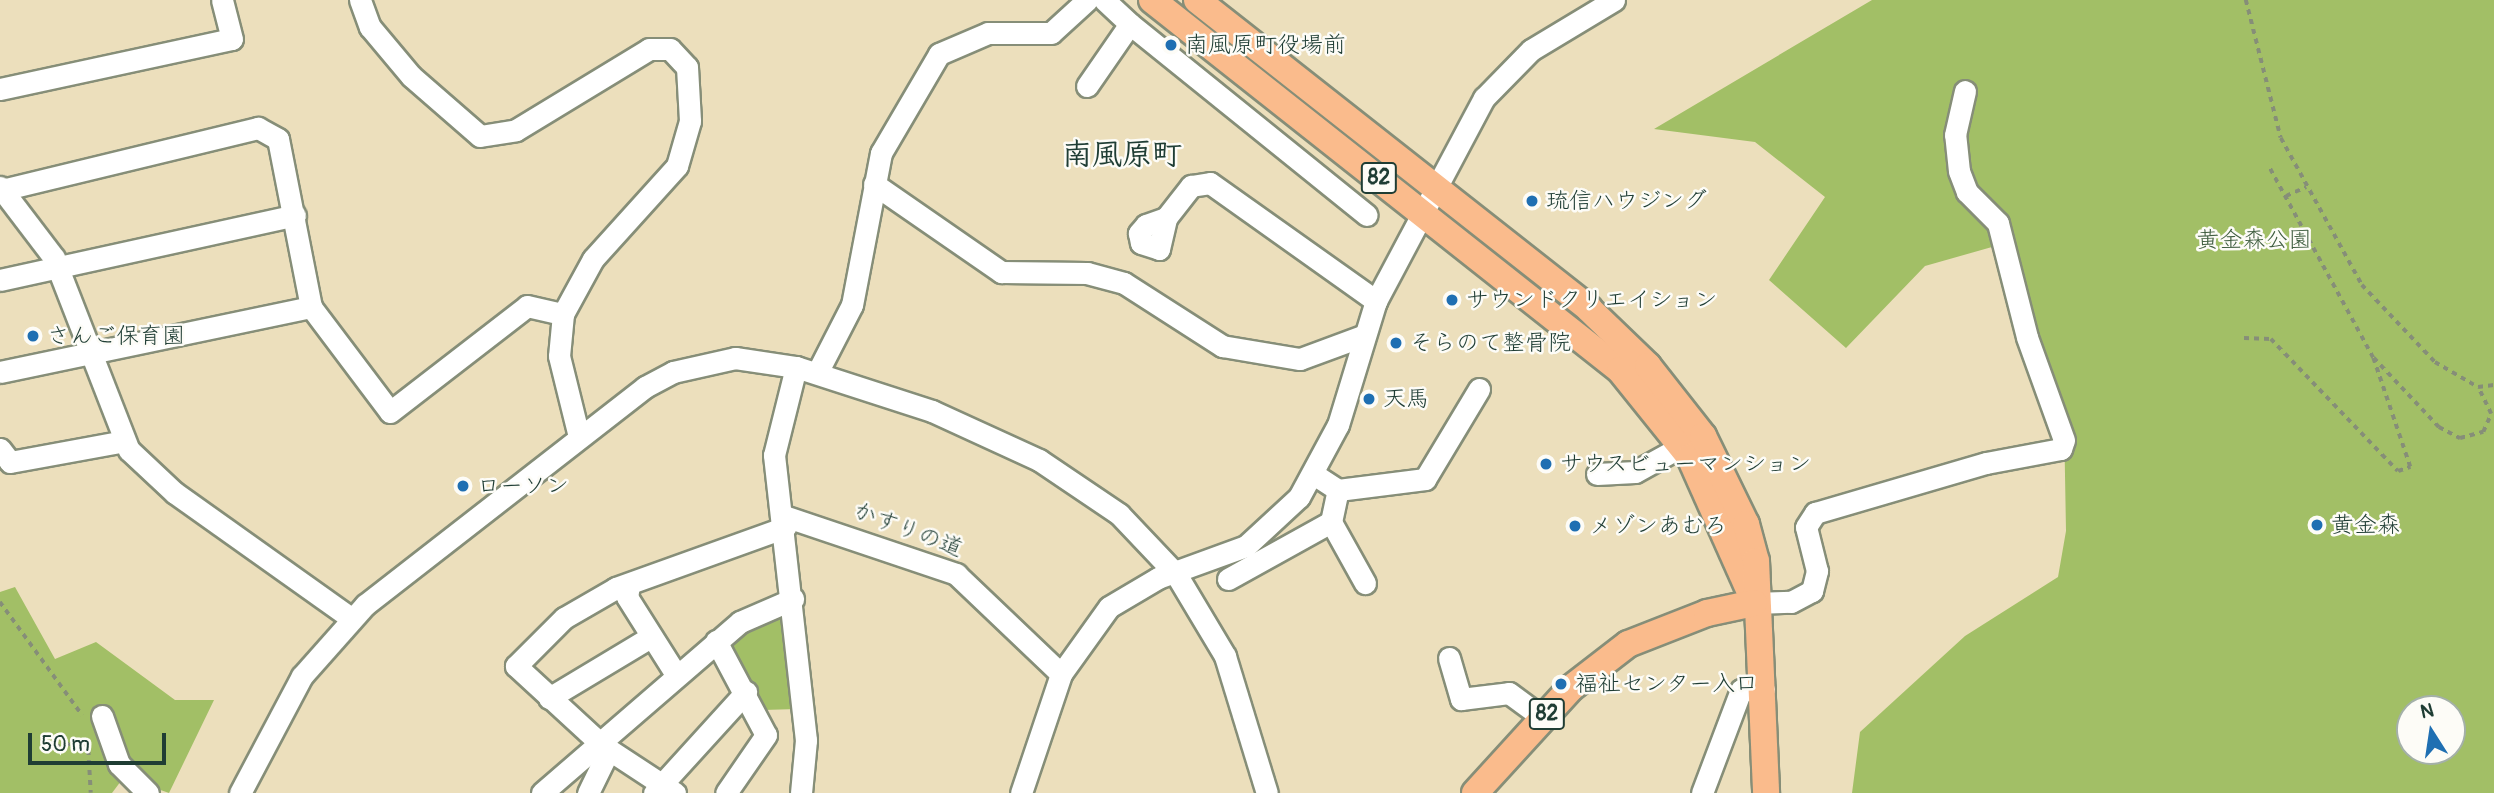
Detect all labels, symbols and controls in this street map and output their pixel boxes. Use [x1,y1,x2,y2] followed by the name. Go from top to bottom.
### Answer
[1185,31,1346,59] place label: 南風原町役場前
[1163,37,1179,53] marker: 南風原町役場前
[1062,137,1182,173] district label: 南風原町
[1360,160,1398,196] road number: 82
[1546,187,1707,215] place label: 琉信ハウジング
[1524,193,1540,209] marker: 琉信ハウジング
[2197,226,2311,254] park label: 黄金森公園
[1466,286,1719,314] place label: サウンドクリエイション
[1444,292,1460,308] marker: サウンドクリエイション
[47,322,185,350] place label: さんご保育園
[25,328,41,344] marker: さんご保育園
[1410,329,1571,357] place label: そらのて整骨院
[1388,335,1404,351] marker: そらのて整骨院
[1383,385,1429,413] place label: 天馬
[1361,391,1377,407] marker: 天馬
[1560,450,1813,478] place label: サウスビューマンション
[1538,456,1554,472] marker: サウスビューマンション
[477,472,569,500] place label: ローソン
[455,478,471,494] marker: ローソン
[849,497,967,563] street label: かすりの道
[2331,511,2400,539] place label: 黄金森
[1589,512,1727,540] place label: メゾンあむろ
[2309,517,2325,533] marker: 黄金森
[1567,518,1583,534] marker: メゾンあむろ
[1575,670,1759,698] place label: 福祉センター入口
[1553,676,1569,692] marker: 福祉センター入口
[2396,695,2466,765] north arrow
[1528,696,1566,732] road number: 82
[2418,698,2436,724] text: N
[32,720,170,764] scale bar
[41,731,90,758] text: 50 m

